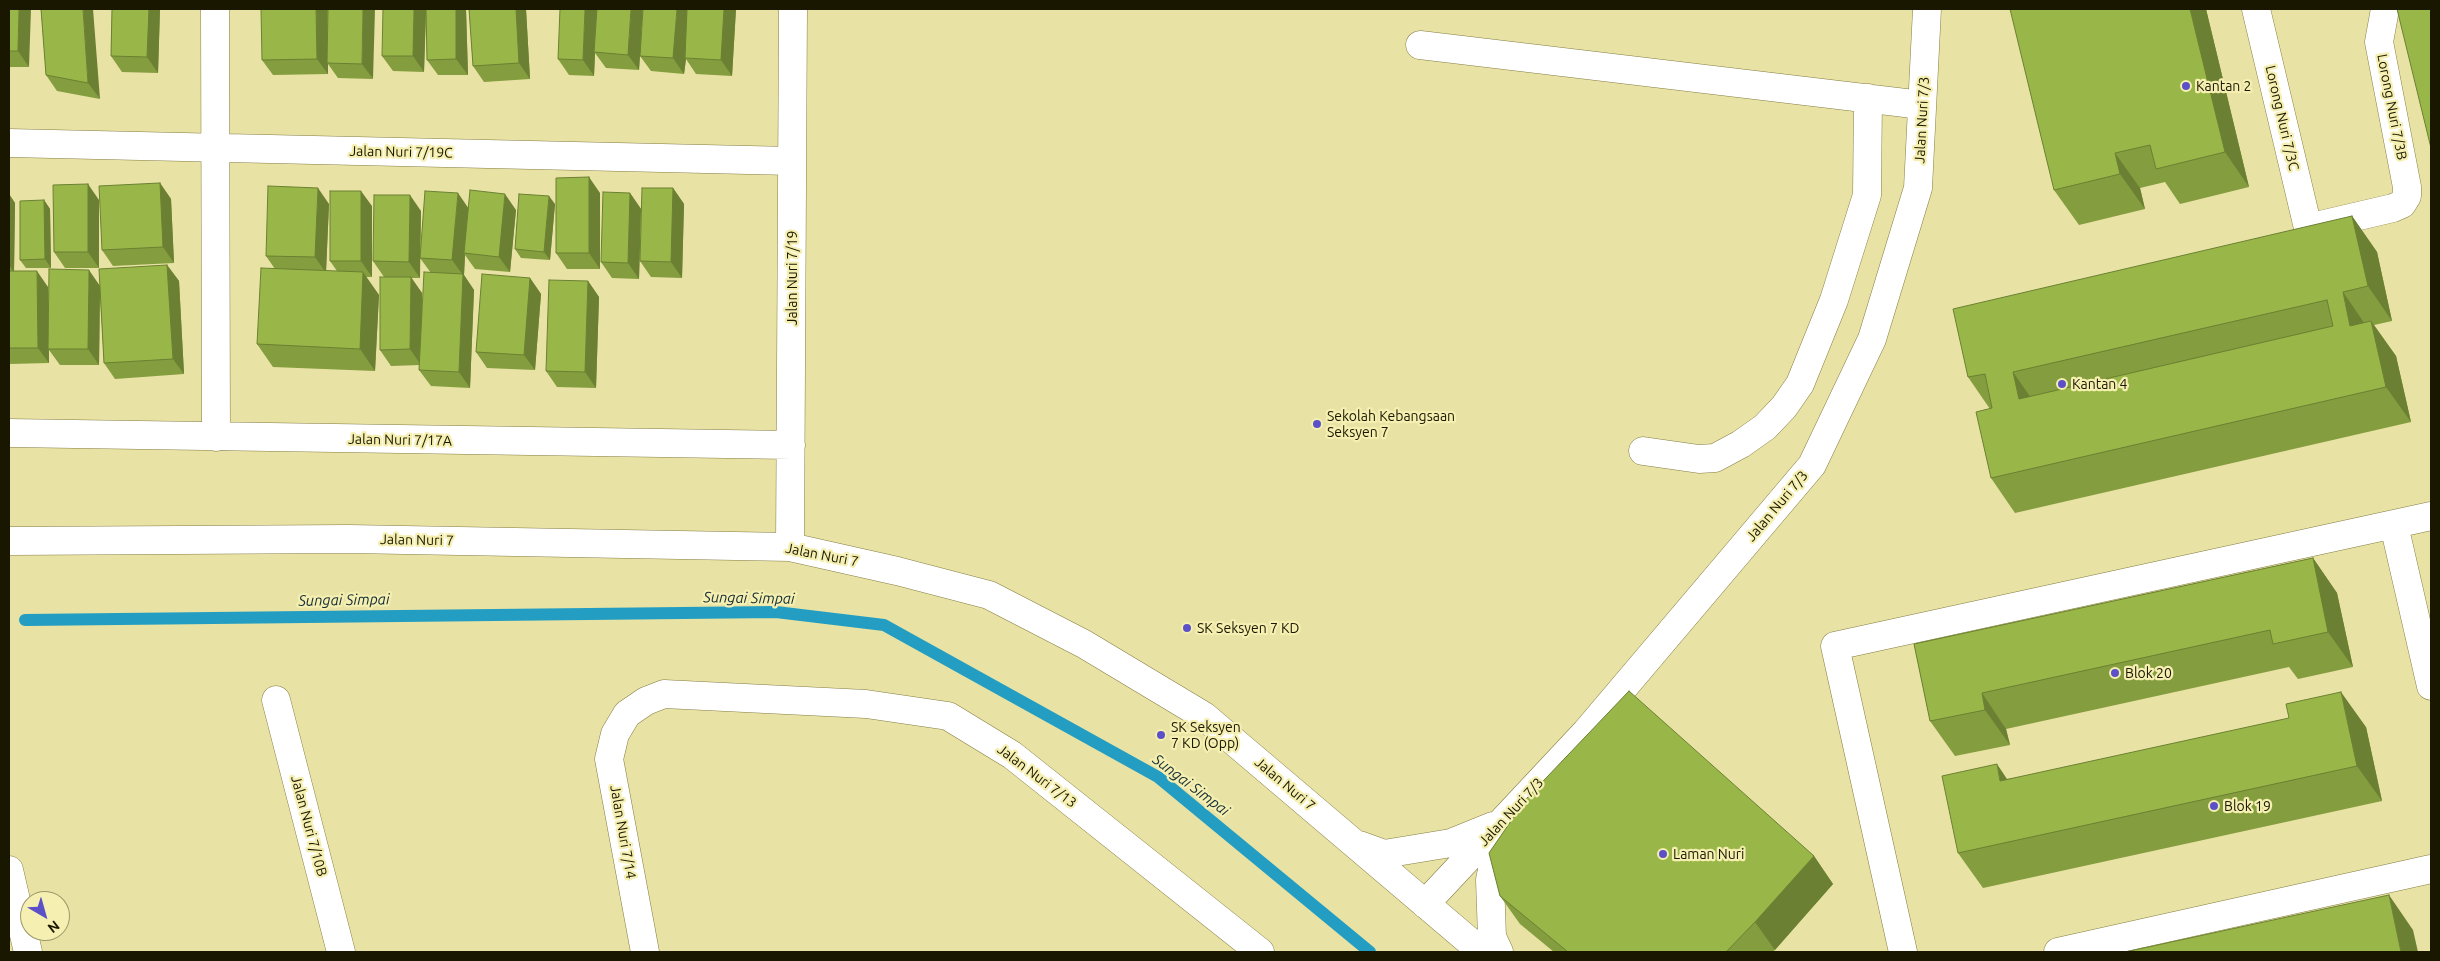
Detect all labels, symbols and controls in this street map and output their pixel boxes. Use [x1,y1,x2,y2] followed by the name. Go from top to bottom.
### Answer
[2373,52,2411,162] street label: Lorong Nuri 7/3B
[2262,64,2302,172] street label: Lorong Nuri 7/3C
[1911,76,1933,164] street label: Jalan Nuri 7/3
[2196,78,2251,94] place label: Kantan 2
[2180,80,2192,92] marker: Kantan 2
[349,143,453,161] street label: Jalan Nuri 7/19C
[784,231,800,325] street label: Jalan Nuri 7/19
[2072,376,2127,392] place label: Kantan 4
[2056,378,2068,390] marker: Kantan 4
[1327,408,1455,441] place label: Sekolah Kebangsaan Seksyen 7
[1311,418,1323,430] marker: Sekolah Kebangsaan Seksyen 7
[348,431,452,449] street label: Jalan Nuri 7/17A
[1743,467,1811,545] street label: Jalan Nuri 7/3
[380,531,454,549] street label: Jalan Nuri 7
[784,540,860,570] street label: Jalan Nuri 7
[703,588,795,608] water label: Sungai Simpai
[298,590,390,610] water label: Sungai Simpai
[1197,620,1299,636] place label: SK Seksyen 7 KD
[1181,622,1193,634] marker: SK Seksyen 7 KD
[2125,665,2172,681] place label: Blok 20
[2109,667,2121,679] marker: Blok 20
[1171,719,1241,752] place label: SK Seksyen 7 KD (Opp)
[1155,729,1167,741] marker: SK Seksyen 7 KD (Opp)
[994,741,1080,811] street label: Jalan Nuri 7/13
[1149,750,1233,820] water label: Sungai Simpai
[1251,754,1319,814] street label: Jalan Nuri 7
[287,774,331,878] street label: Jalan Nuri 7/10B
[1475,774,1547,850] street label: Jalan Nuri 7/3
[606,784,640,880] street label: Jalan Nuri 7/14
[2224,798,2271,814] place label: Blok 19
[2208,800,2220,812] marker: Blok 19
[1673,846,1745,862] place label: Laman Nuri
[1657,848,1669,860] marker: Laman Nuri
[20,891,70,941] north arrow
[45,918,63,937] text: N

